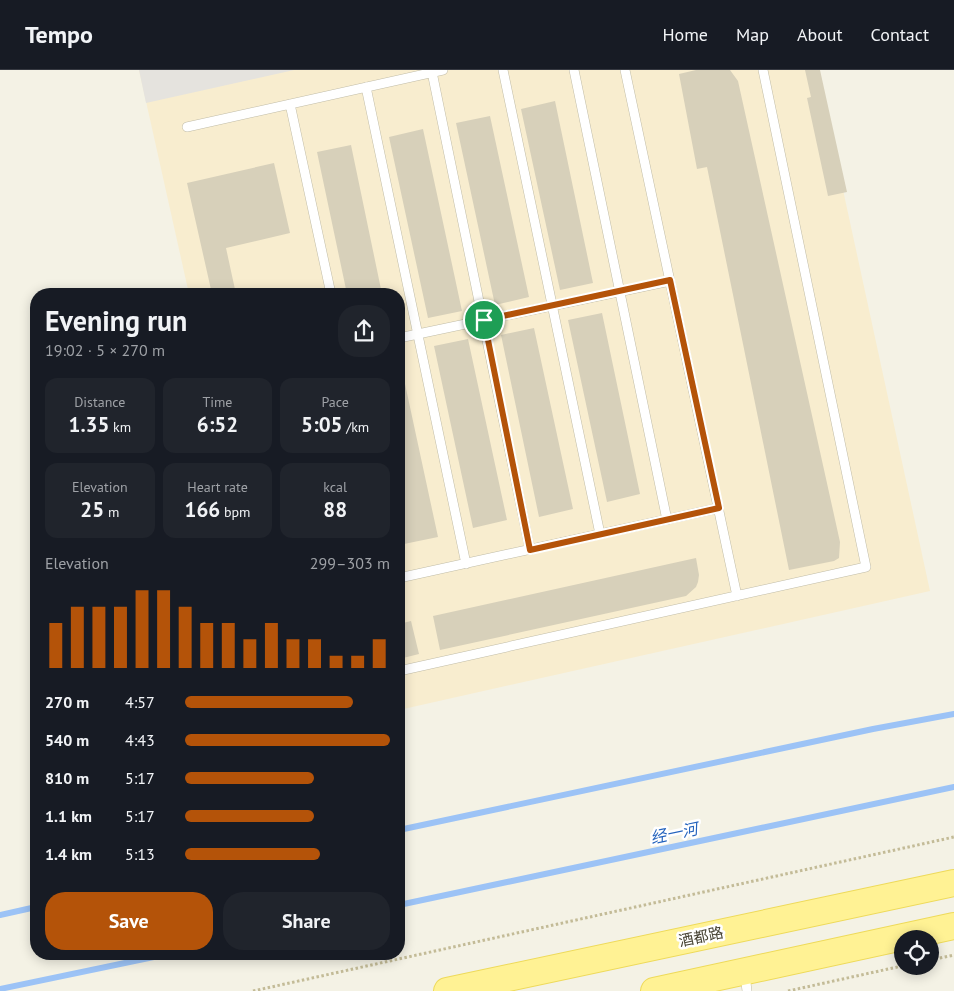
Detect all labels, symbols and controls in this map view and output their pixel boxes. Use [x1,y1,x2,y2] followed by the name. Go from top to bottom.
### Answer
[25,19,93,50] text: Tempo
[662,23,708,46] text: Home
[736,23,769,46] text: Map
[797,23,843,46] text: About
[871,23,929,46] text: Contact
[463,299,505,341] pin
[45,302,187,339] text: Evening run
[338,305,390,357] button: share
[470,306,498,334] icon: arrive
[45,340,165,360] text: 19:02 · 5 × 270 m
[74,393,125,411] text: Distance
[202,393,233,411] text: Time
[321,393,349,411] text: Pace
[68,411,109,438] text: 1.35
[197,411,238,438] text: 6:52
[301,411,342,438] text: 5:05
[109,418,131,436] text: km
[342,418,369,436] text: /km
[72,478,128,496] text: Elevation
[187,478,248,496] text: Heart rate
[323,478,347,496] text: kcal
[80,496,104,523] text: 25
[185,496,220,523] text: 166
[323,496,347,523] text: 88
[104,503,119,521] text: m
[220,503,250,521] text: bpm
[45,553,109,573] text: Elevation
[310,553,390,573] text: 299–303 m
[45,692,89,712] text: 270 m
[125,692,155,712] text: 4:57
[45,730,89,750] text: 540 m
[125,730,155,750] text: 4:43
[45,768,89,788] text: 810 m
[125,768,155,788] text: 5:17
[45,806,92,826] text: 1.1 km
[125,806,155,826] text: 5:17
[648,818,702,848] water label: 经一河
[45,844,92,864] text: 1.4 km
[125,844,155,864] text: 5:13
[45,892,213,950] button: Save
[223,892,390,950] button: Share
[677,923,725,950] street label: 酒都路
[894,930,939,975] map controls
[894,930,939,975] button: locate

